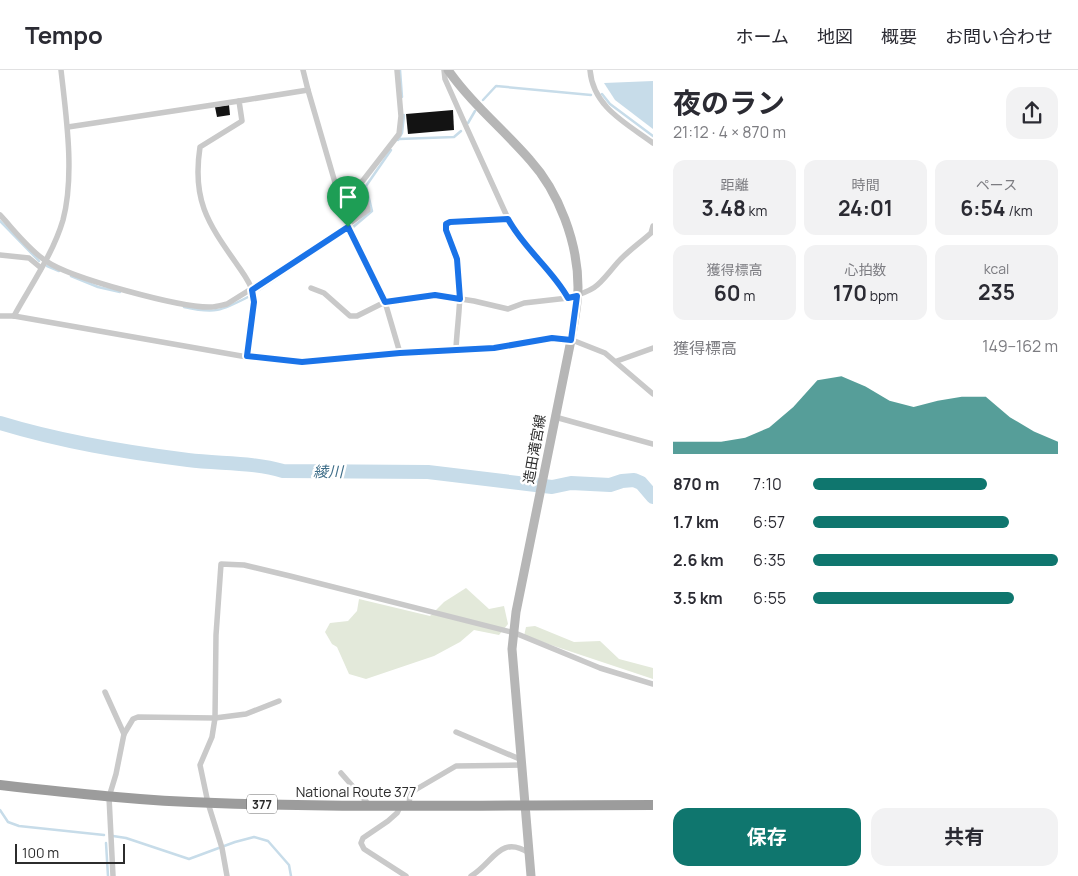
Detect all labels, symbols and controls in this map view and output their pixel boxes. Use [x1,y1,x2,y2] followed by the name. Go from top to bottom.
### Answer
[25,18,103,51] text: Tempo
[736,24,789,48] text: ホーム
[817,24,853,48] text: 地図
[881,24,917,48] text: 概要
[945,24,1053,48] text: お問い合わせ
[673,83,785,121] text: 夜のラン
[1006,87,1058,139] button: share
[673,121,786,143] text: 21:12 · 4 × 870 m
[721,175,749,194] text: 距離
[852,175,880,194] text: 時間
[976,175,1017,194] text: ペース
[327,176,369,227] pin
[334,183,362,211] icon: arrive
[702,194,746,222] text: 3.48
[838,194,893,222] text: 24:01
[960,194,1006,222] text: 6:54
[746,201,767,220] text: km
[1006,201,1033,220] text: /km
[984,259,1009,278] text: kcal
[707,260,763,279] text: 獲得標高
[845,260,887,279] text: 心拍数
[978,278,1015,306] text: 235
[714,279,741,307] text: 60
[833,279,867,307] text: 170
[741,286,755,305] text: m
[867,286,898,305] text: bpm
[982,335,1058,357] text: 149–162 m
[673,337,737,359] text: 獲得標高
[519,413,549,485] street label: 造田滝宮線
[313,461,345,482] water label: 綾川
[673,473,719,495] text: 870 m
[753,473,782,495] text: 7:10
[673,511,719,533] text: 1.7 km
[753,511,785,533] text: 6:57
[673,549,724,571] text: 2.6 km
[753,549,786,571] text: 6:35
[673,587,723,609] text: 3.5 km
[753,587,786,609] text: 6:55
[296,782,416,801] street label: National Route 377
[247,794,277,814] road number: 377
[673,808,861,866] button: 保存
[871,808,1058,866] button: 共有
[15,841,125,864] scale bar
[22,843,59,862] text: 100 m

